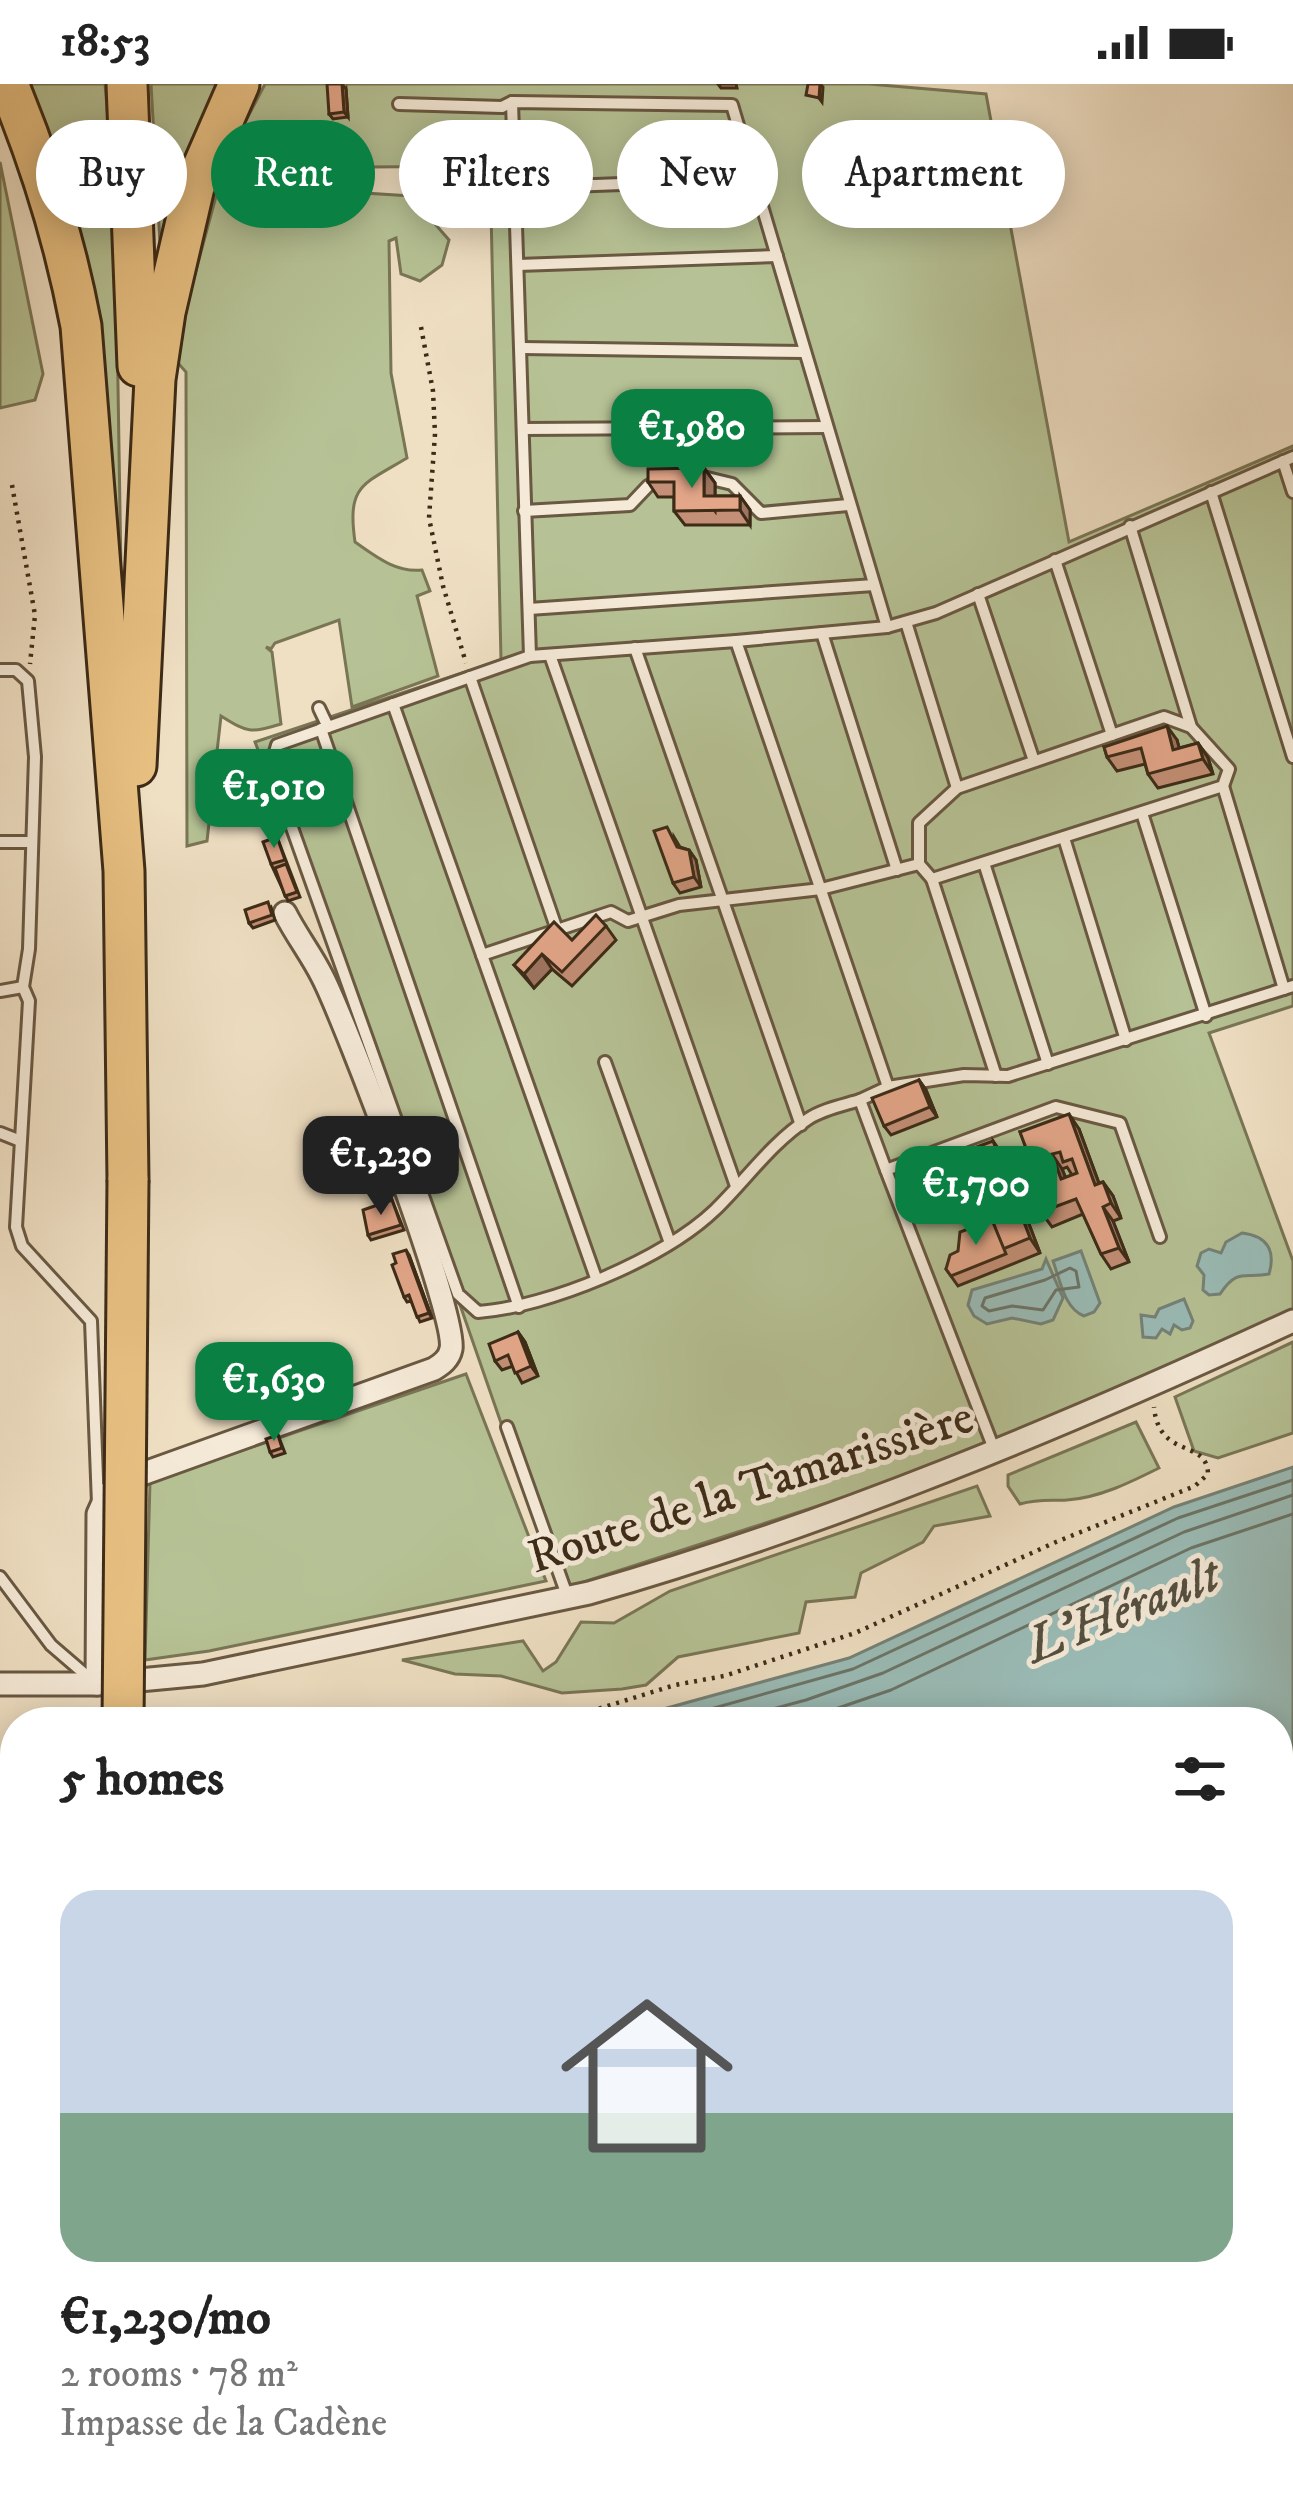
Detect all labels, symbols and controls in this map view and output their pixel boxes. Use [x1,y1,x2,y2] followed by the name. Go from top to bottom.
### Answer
[60,14,150,70] text: 18:53
[36,120,187,228] chip: Buy
[211,120,375,228] chip: Rent
[399,120,593,228] chip: Filters
[617,120,778,228] chip: New
[802,120,1065,228] chip: Apartment
[594,389,790,491] pin: €1,980
[638,403,746,452] text: €1,980
[176,749,372,851] pin: €1,010
[222,763,326,812] text: €1,010
[283,1116,479,1218] pin: €1,230
[330,1130,432,1179] text: €1,230
[878,1146,1074,1248] pin: €1,700
[922,1160,1030,1209] text: €1,700
[176,1342,372,1444] pin: €1,630
[222,1356,326,1405] text: €1,630
[521,1388,981,1588] street label: Route de la Tamarissière
[1014,1542,1233,1680] water label: L'Hérault
[1167,1746,1233,1812] icon: filters
[60,1747,224,1811] text: 5 homes
[539,1968,755,2184] icon: home
[60,2286,271,2350] text: €1,230/mo
[60,2350,298,2399] text: 2 rooms · 78 m²
[60,2399,387,2448] text: Impasse de la Cadène

